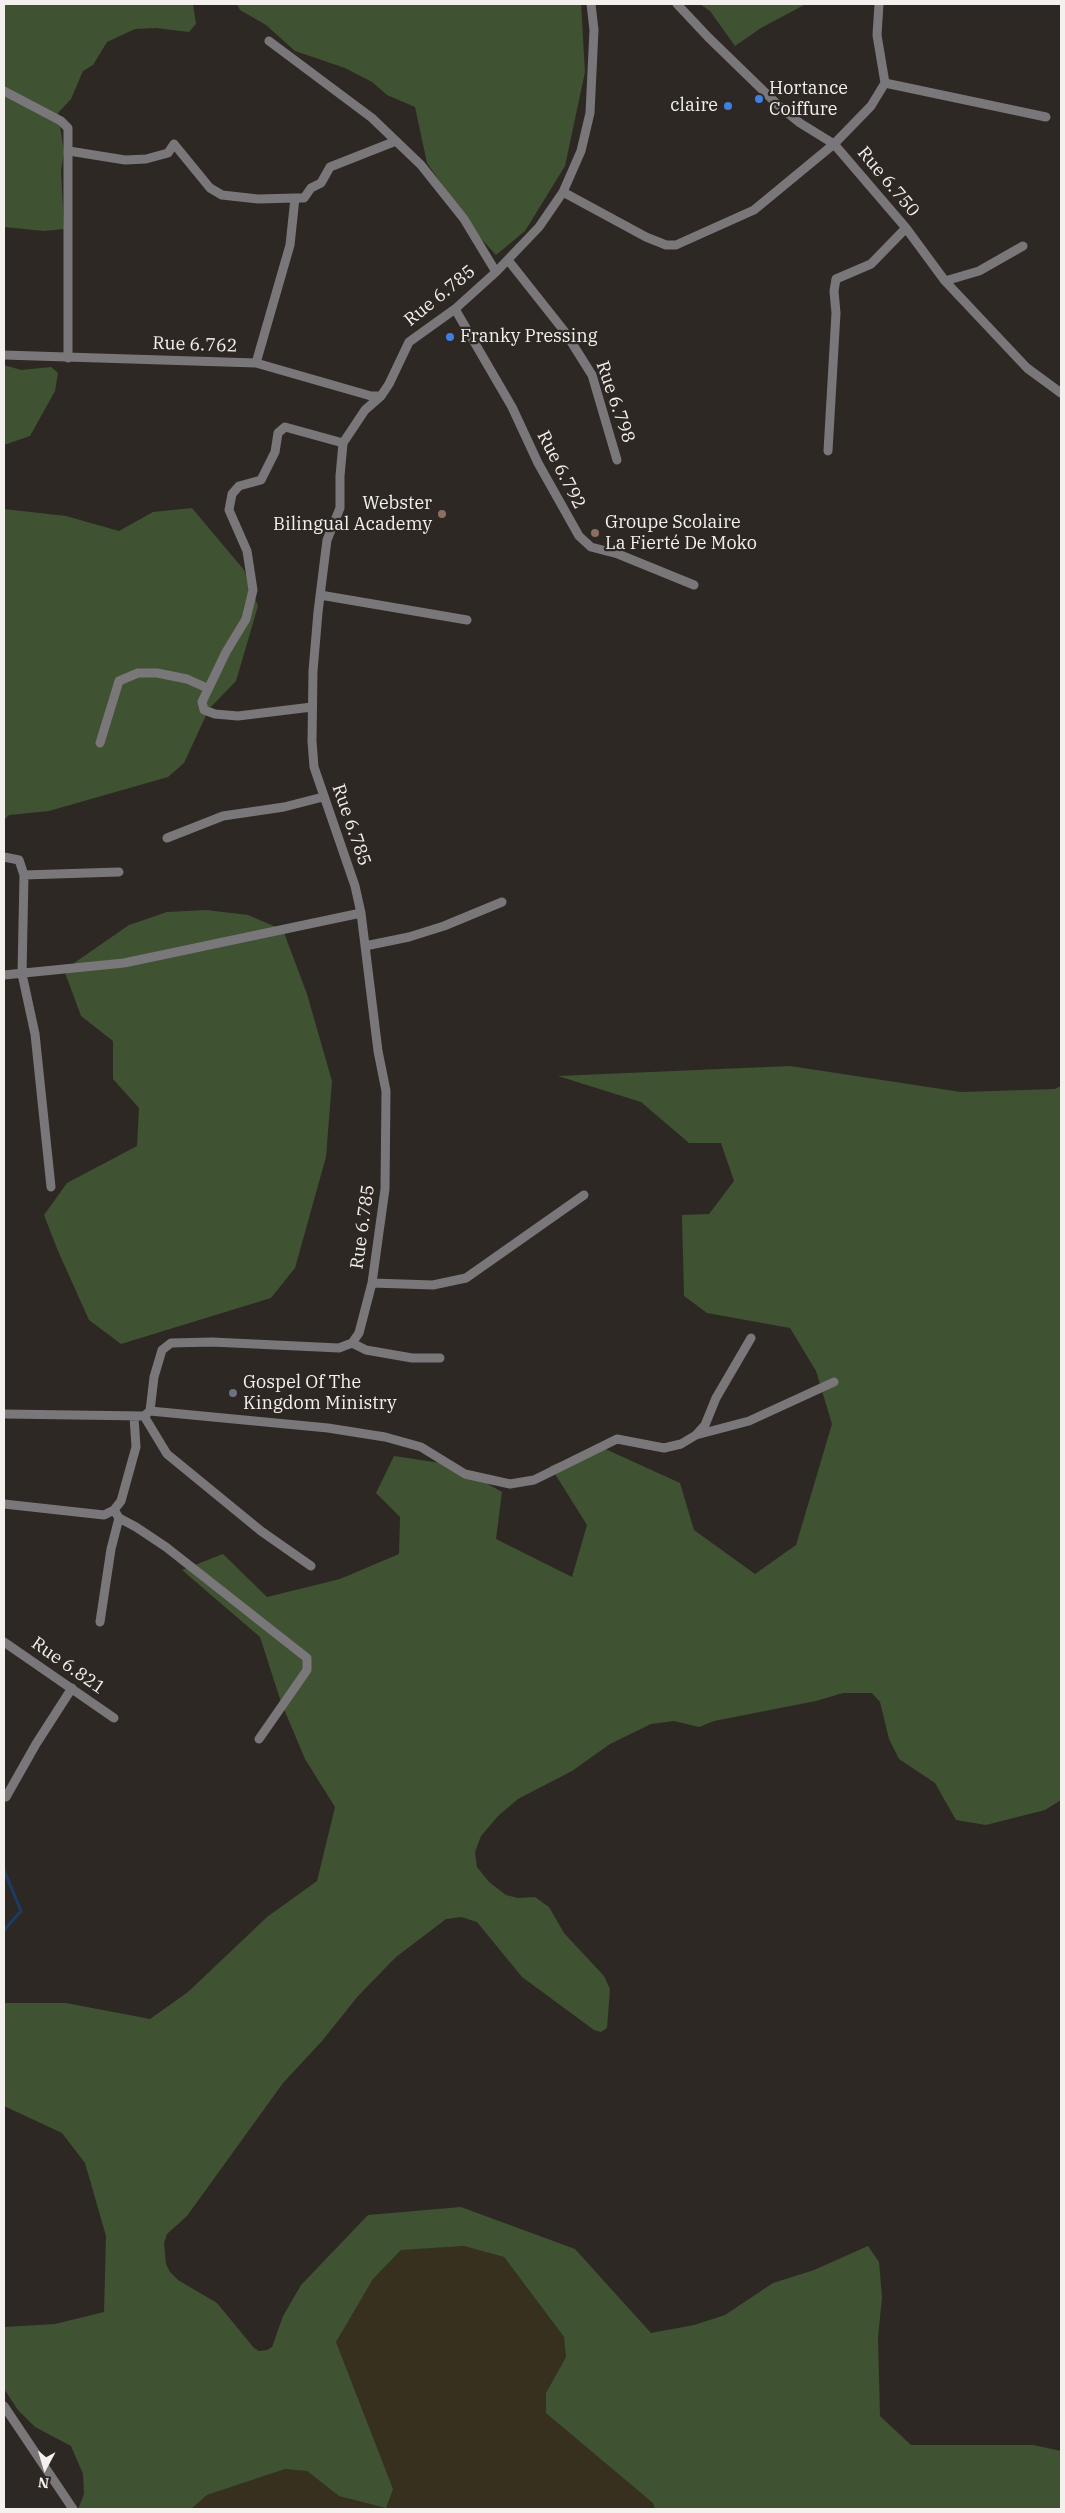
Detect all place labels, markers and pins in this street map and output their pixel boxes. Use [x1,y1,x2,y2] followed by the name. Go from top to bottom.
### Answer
[769,78,848,120] place label: Hortance Coiffure
[753,93,765,105] marker: Hortance Coiffure
[670,95,718,117] place label: claire
[722,100,734,112] marker: claire
[460,326,598,348] place label: Franky Pressing
[444,331,456,343] marker: Franky Pressing
[273,493,432,536] place label: Webster Bilingual Academy
[436,508,448,520] marker: Webster Bilingual Academy
[605,512,757,554] place label: Groupe Scolaire La Fierté De Moko
[589,527,601,539] marker: Groupe Scolaire La Fierté De Moko
[243,1372,397,1415] place label: Gospel Of The Kingdom Ministry
[227,1387,239,1399] marker: Gospel Of The Kingdom Ministry

